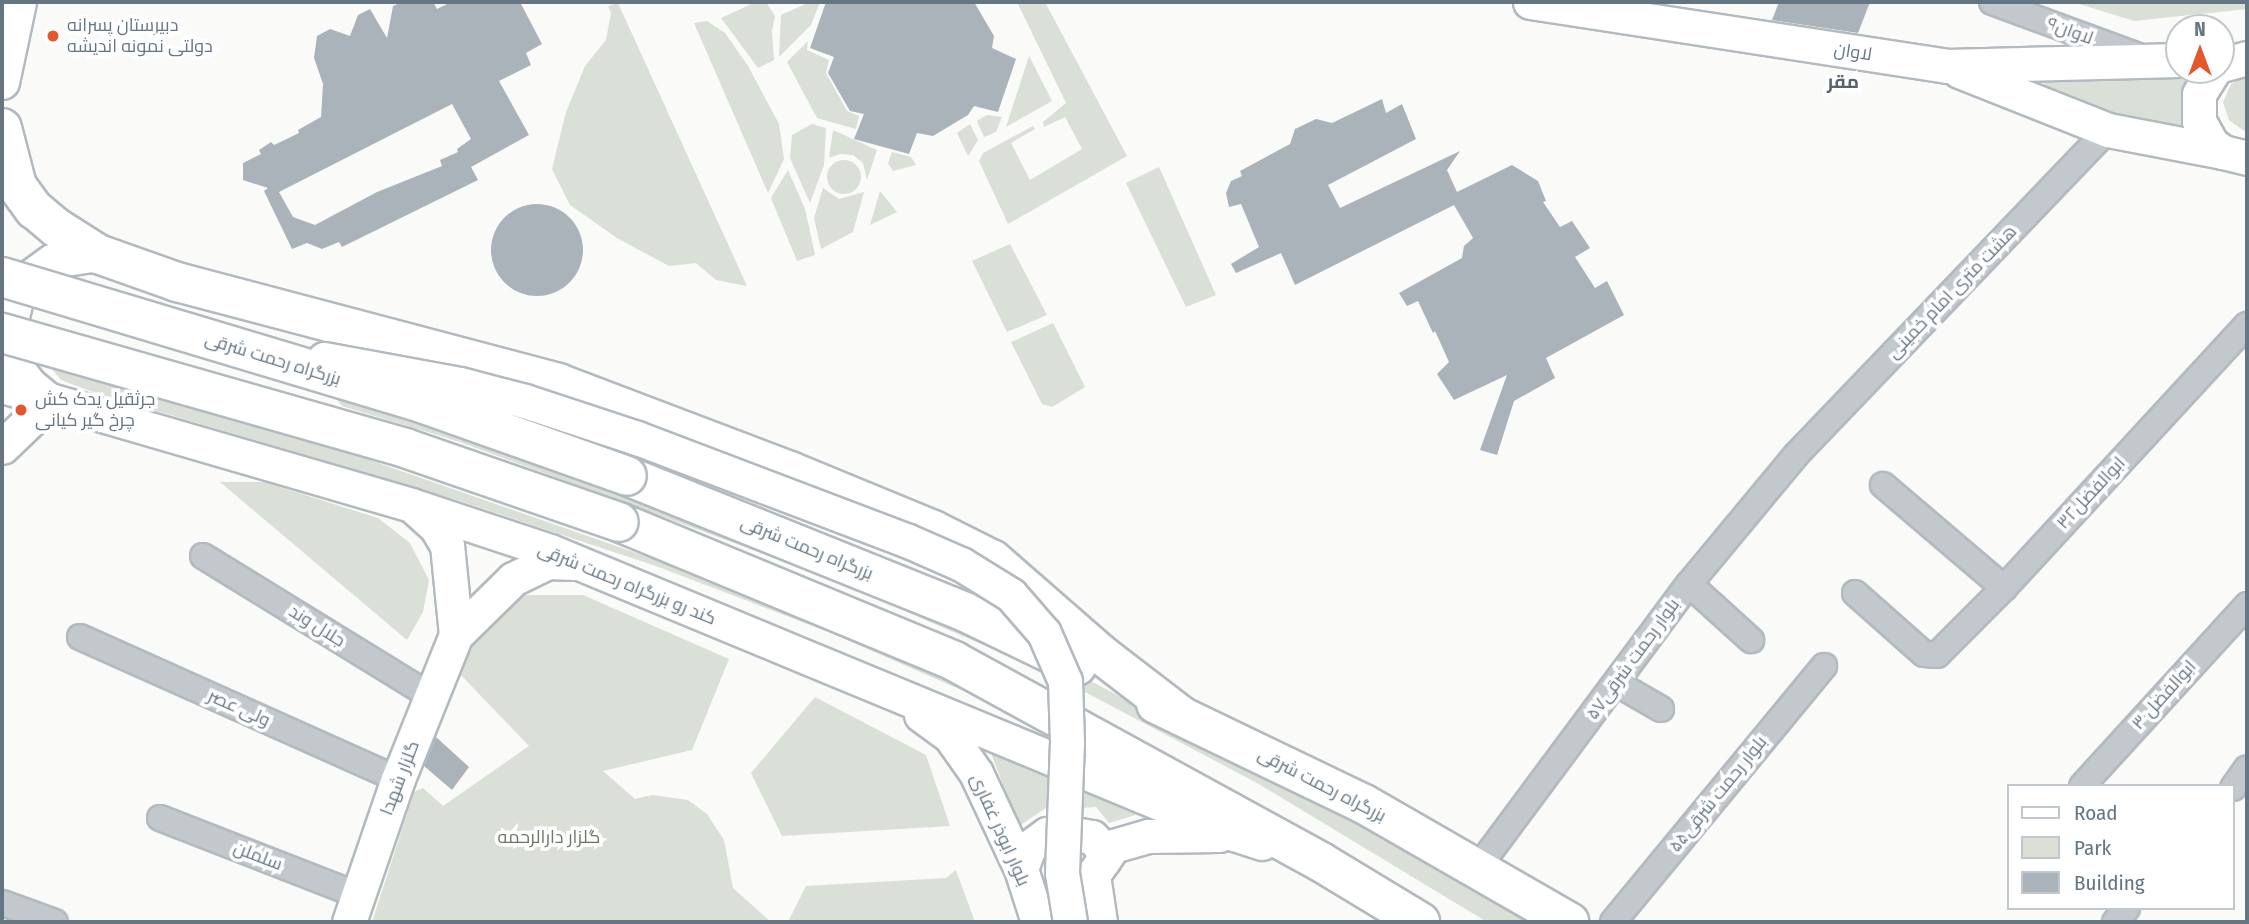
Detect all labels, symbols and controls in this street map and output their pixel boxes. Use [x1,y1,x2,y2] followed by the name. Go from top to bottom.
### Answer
[2044,13,2096,49] street label: ۹لاوان
[2165,14,2235,84] north arrow
[67,15,213,58] place label: دبیرستان پسرانه دولتی نمونه اندیشه
[2194,18,2206,41] text: N
[45,28,61,44] marker: دبیرستان پسرانه دولتی نمونه اندیشه
[1832,38,1874,66] street label: لاوان
[1827,71,1859,93] district label: مقر
[1883,221,2021,363] street label: هشت متری امام خمینی
[202,328,344,390] street label: بزرگراه رحمت شرقی
[35,389,155,432] place label: جرثقیل یدک کش چرخ گیر کیانی
[13,402,29,418] marker: جرثقیل یدک کش چرخ گیر کیانی
[2052,452,2130,534] street label: ابوالفضل۳۲
[738,512,876,584] street label: بزرگراه رحمت شرقی
[535,538,719,630] street label: کند رو بزرگراه رحمت شرقی
[1582,594,1684,724] street label: ۵۷بلوار رحمت شرقی
[285,600,349,652] street label: جلال وند
[2127,656,2201,734] street label: ابوالفضل۳۰
[205,685,273,731] street label: ولی عصر
[1665,732,1771,856] street label: بلوار رحمت شرقی۵۵
[376,738,424,818] street label: گلزار شهدا
[1254,743,1390,827] street label: بزرگراه رحمت شرقی
[966,771,1034,889] street label: بلوار ابوذر غفاری
[2008,784,2235,910] legend
[2074,800,2118,826] text: Road
[498,826,600,848] park label: گلزار دارالرحمه
[2074,835,2111,861] text: Park
[230,837,286,875] street label: سلملن
[2074,870,2145,896] text: Building

